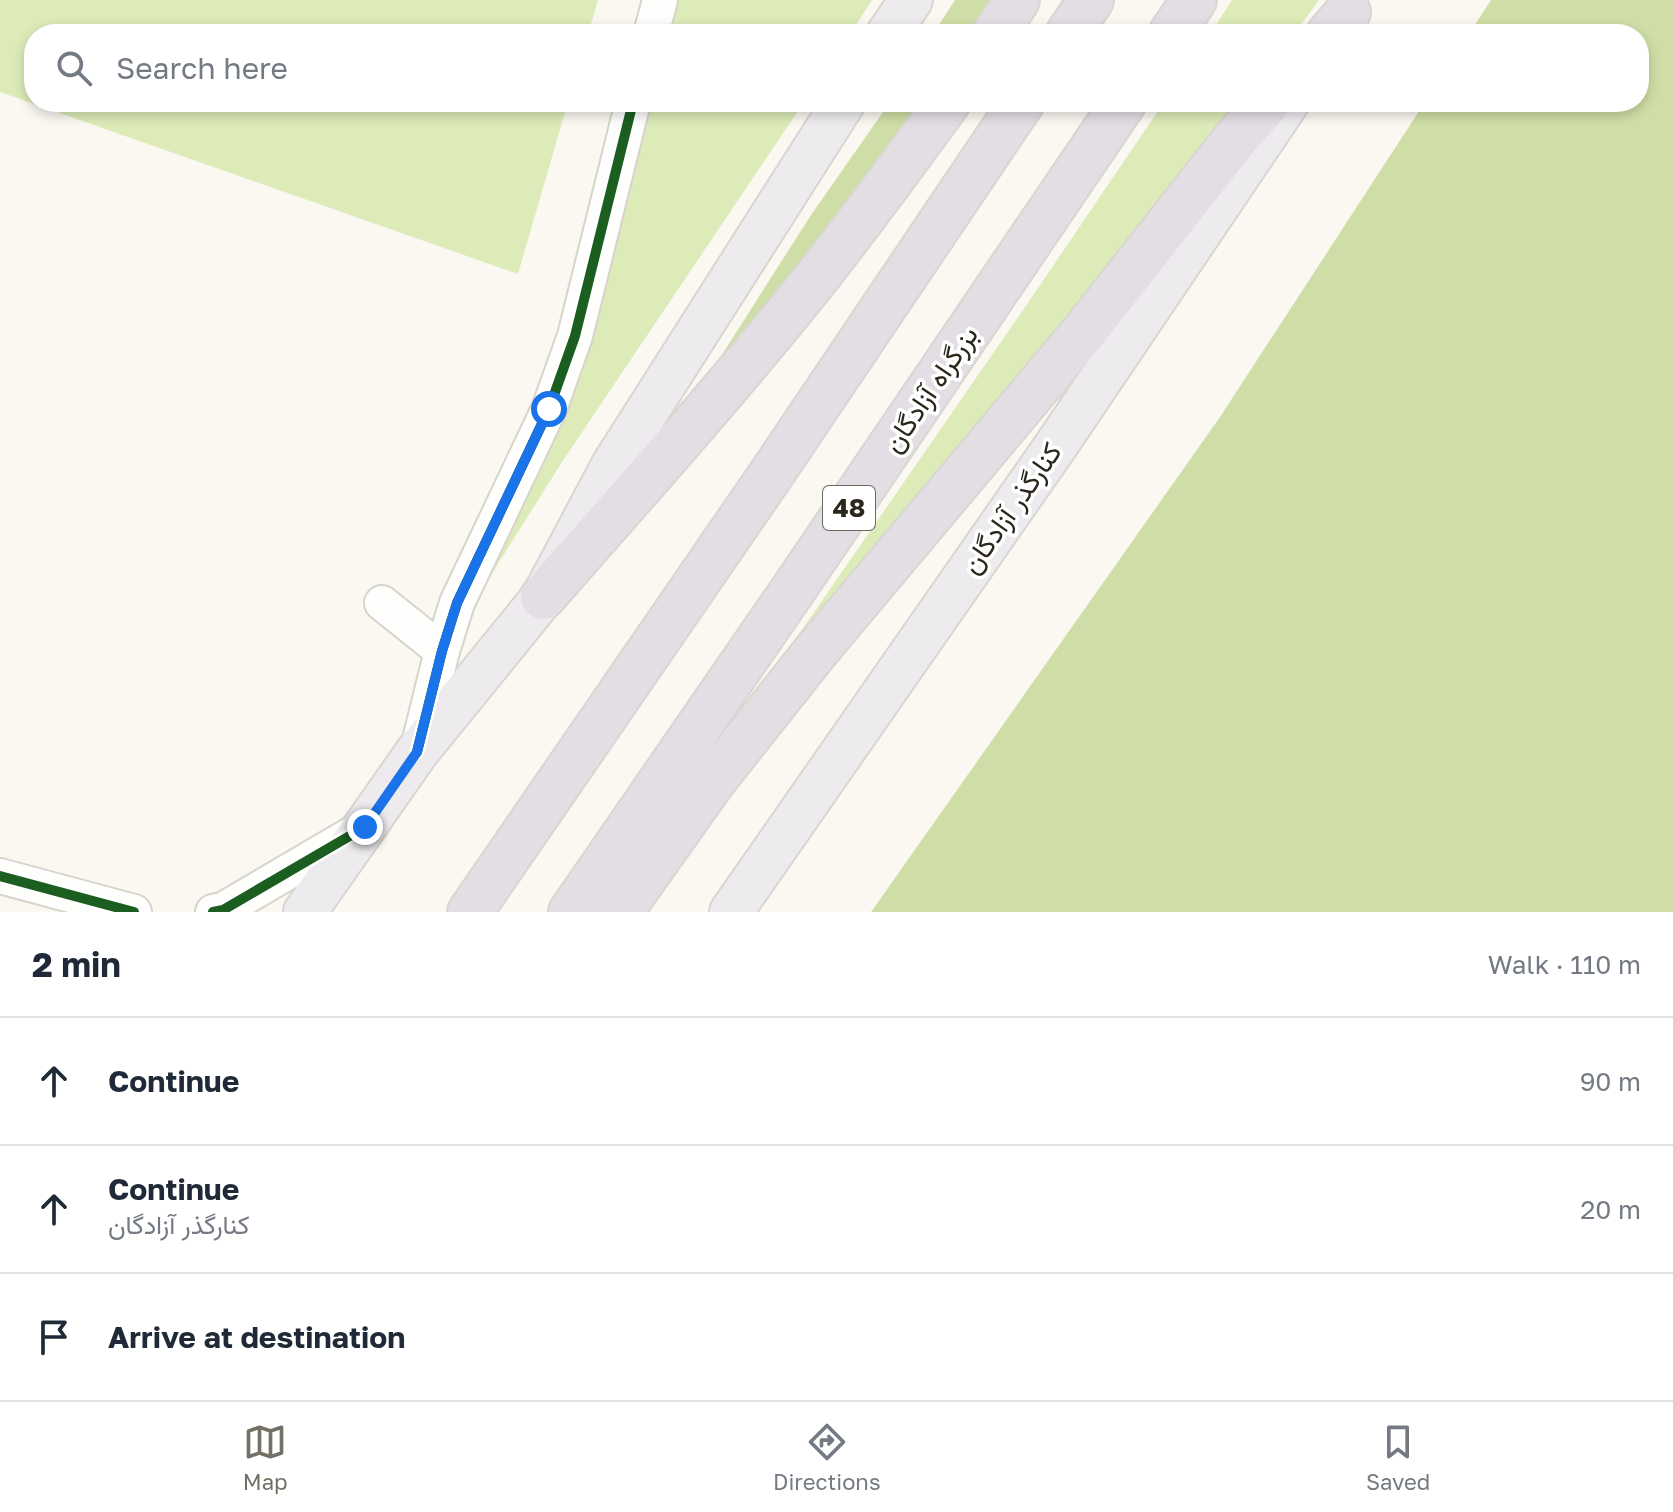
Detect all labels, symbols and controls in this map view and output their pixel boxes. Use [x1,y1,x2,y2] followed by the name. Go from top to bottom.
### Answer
[24,24,1649,112] search box
[52,46,96,90] icon: search
[116,50,288,86] text: Search here
[875,319,986,460] street label: بزرگراه آزادگان
[531,391,567,427] route start
[953,436,1069,581] street label: کنارگذر آزادگان
[823,486,875,530] road number: 48
[347,809,383,845] route end
[32,944,121,984] text: 2 min
[1488,949,1641,980] text: Walk · 110 m
[32,1059,76,1103] icon: ahead
[108,1063,239,1099] text: Continue
[1580,1066,1641,1097] text: 90 m
[108,1171,239,1207] text: Continue
[32,1187,76,1231] icon: ahead
[1580,1194,1641,1225] text: 20 m
[108,1209,250,1240] text: کنارگذر آزادگان
[32,1315,76,1359] icon: arrive
[108,1319,405,1355] text: Arrive at destination
[243,1420,288,1495] tab: Map
[773,1420,881,1495] tab: Directions
[1366,1420,1430,1495] tab: Saved

